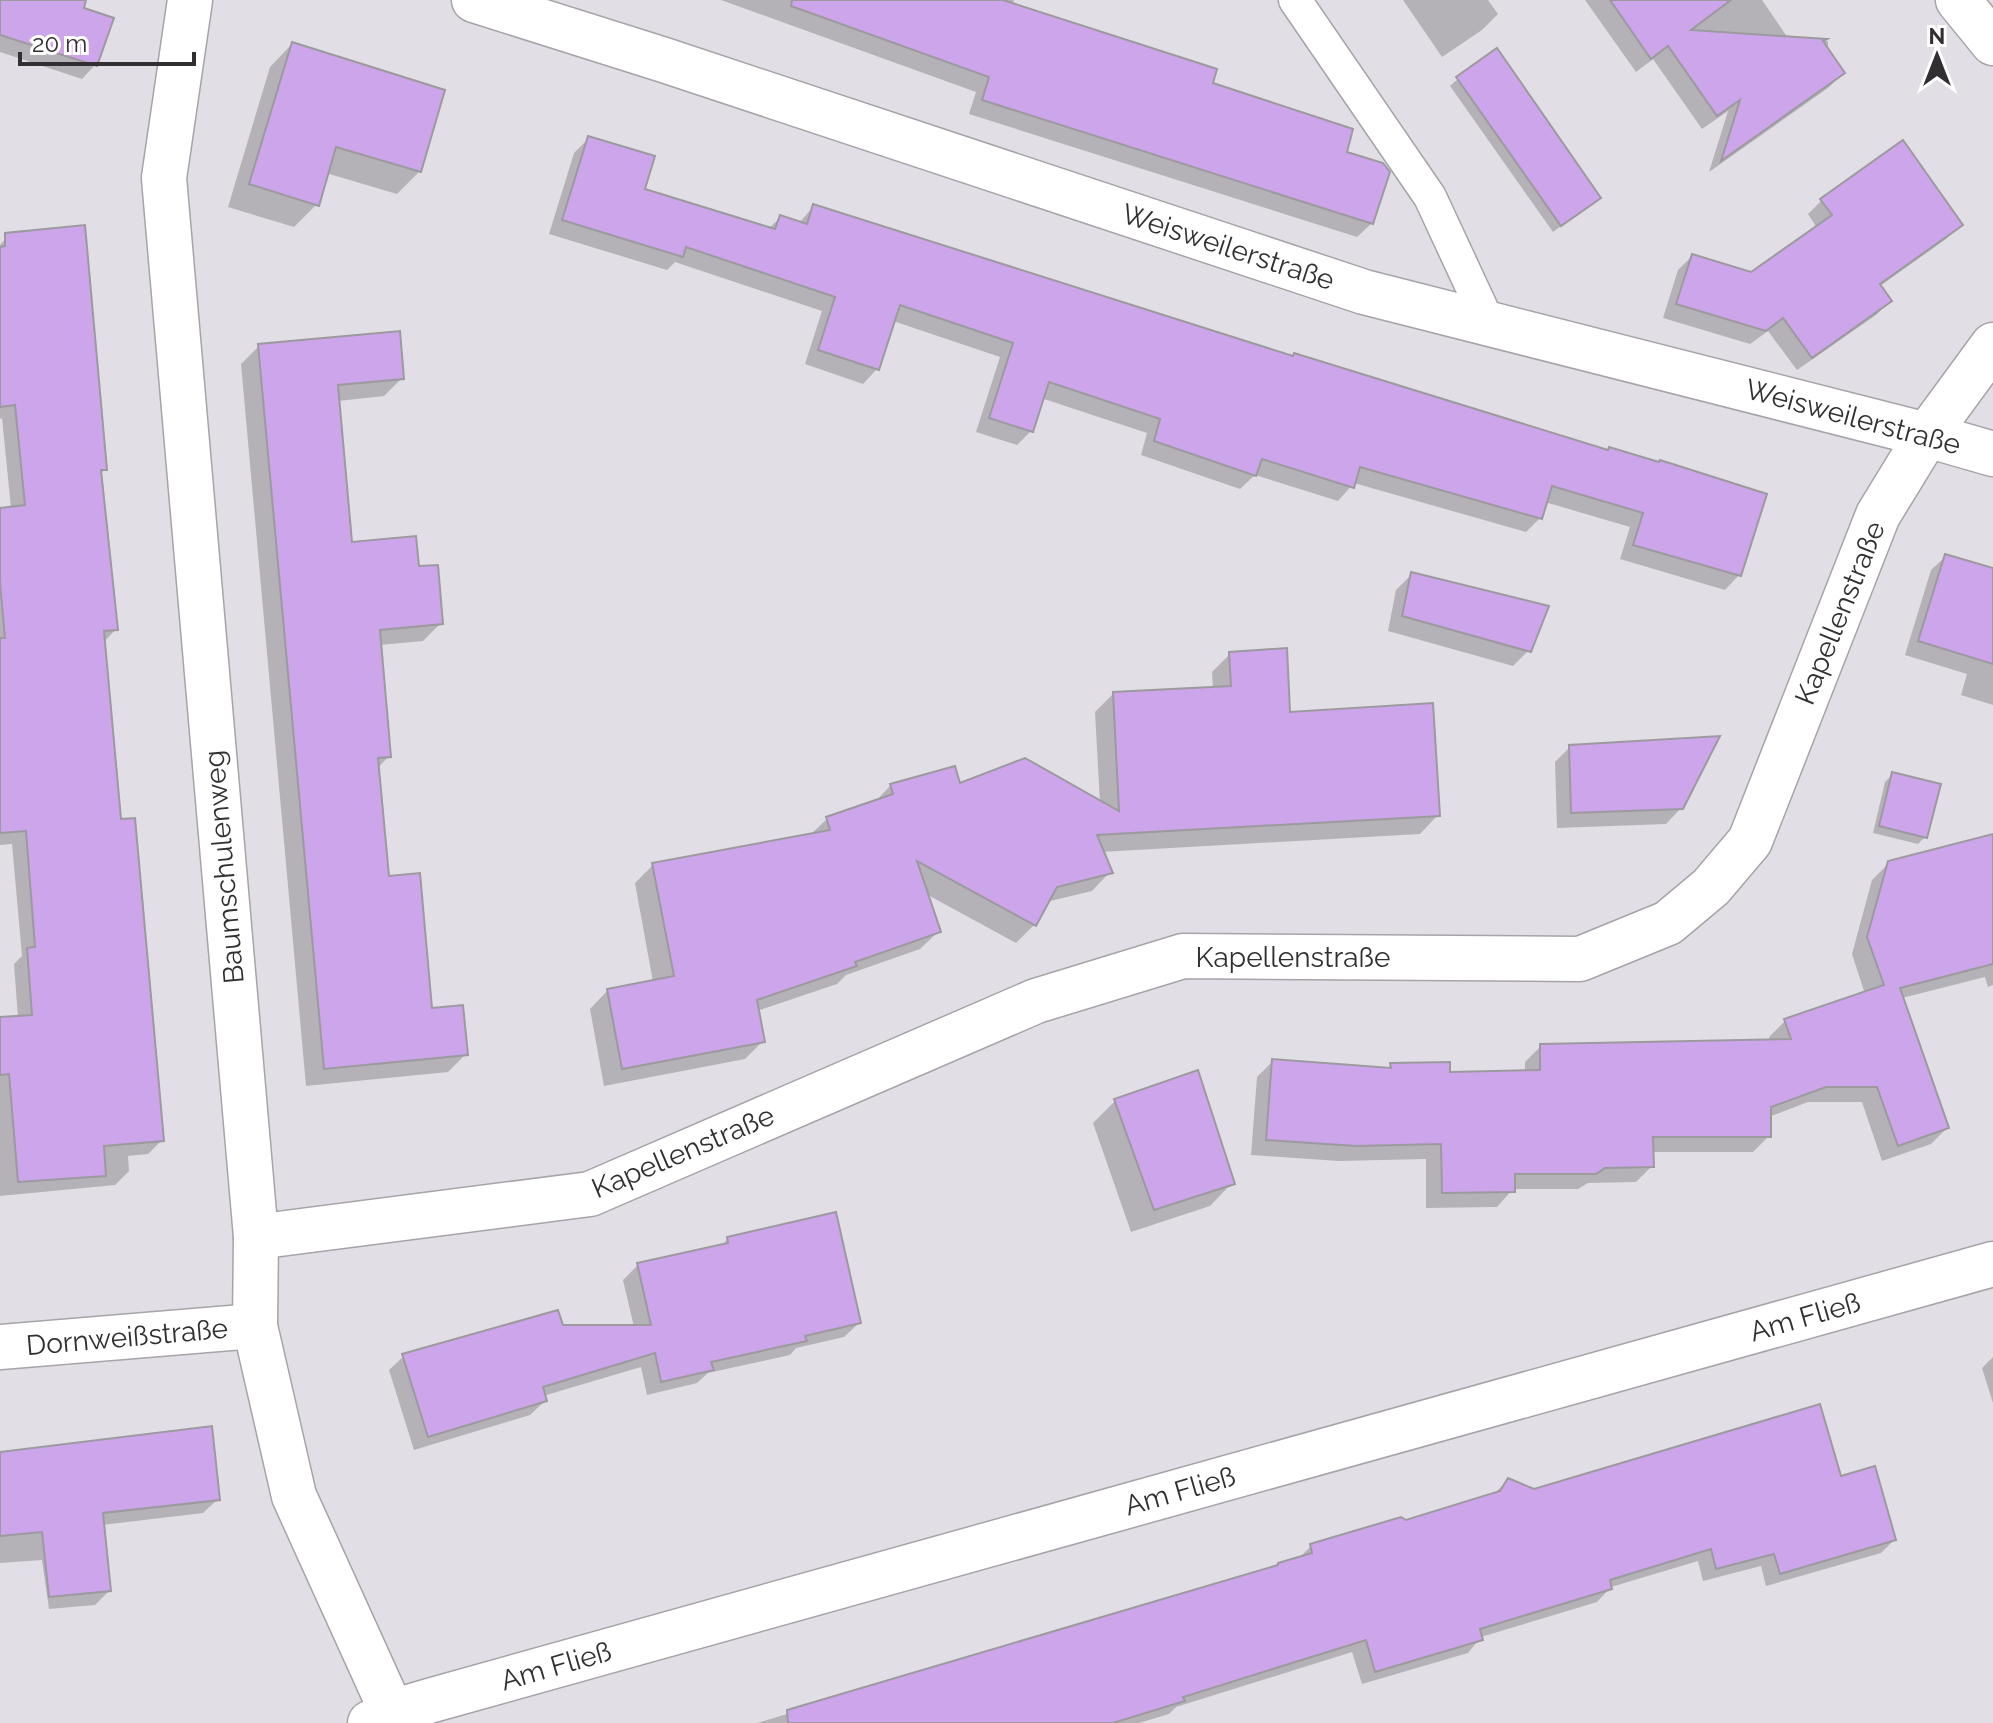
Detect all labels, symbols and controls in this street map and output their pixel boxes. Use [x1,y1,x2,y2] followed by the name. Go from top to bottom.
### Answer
[20,16,194,66] scale bar
[1897,16,1977,96] north arrow
[1929,23,1945,49] text: N
[32,29,87,58] text: 20 m
[1117,197,1339,297] street label: Weisweilerstraße
[1742,372,1964,462] street label: Weisweilerstraße
[1788,517,1892,709] street label: Kapellenstraße
[197,749,251,985] street label: Baumschulenweg
[1196,941,1390,974] street label: Kapellenstraße
[587,1099,779,1205] street label: Kapellenstraße
[1746,1285,1864,1349] street label: Am Fließ
[25,1312,229,1362] street label: Dornweißstraße
[1121,1459,1239,1523] street label: Am Fließ
[497,1634,615,1698] street label: Am Fließ

